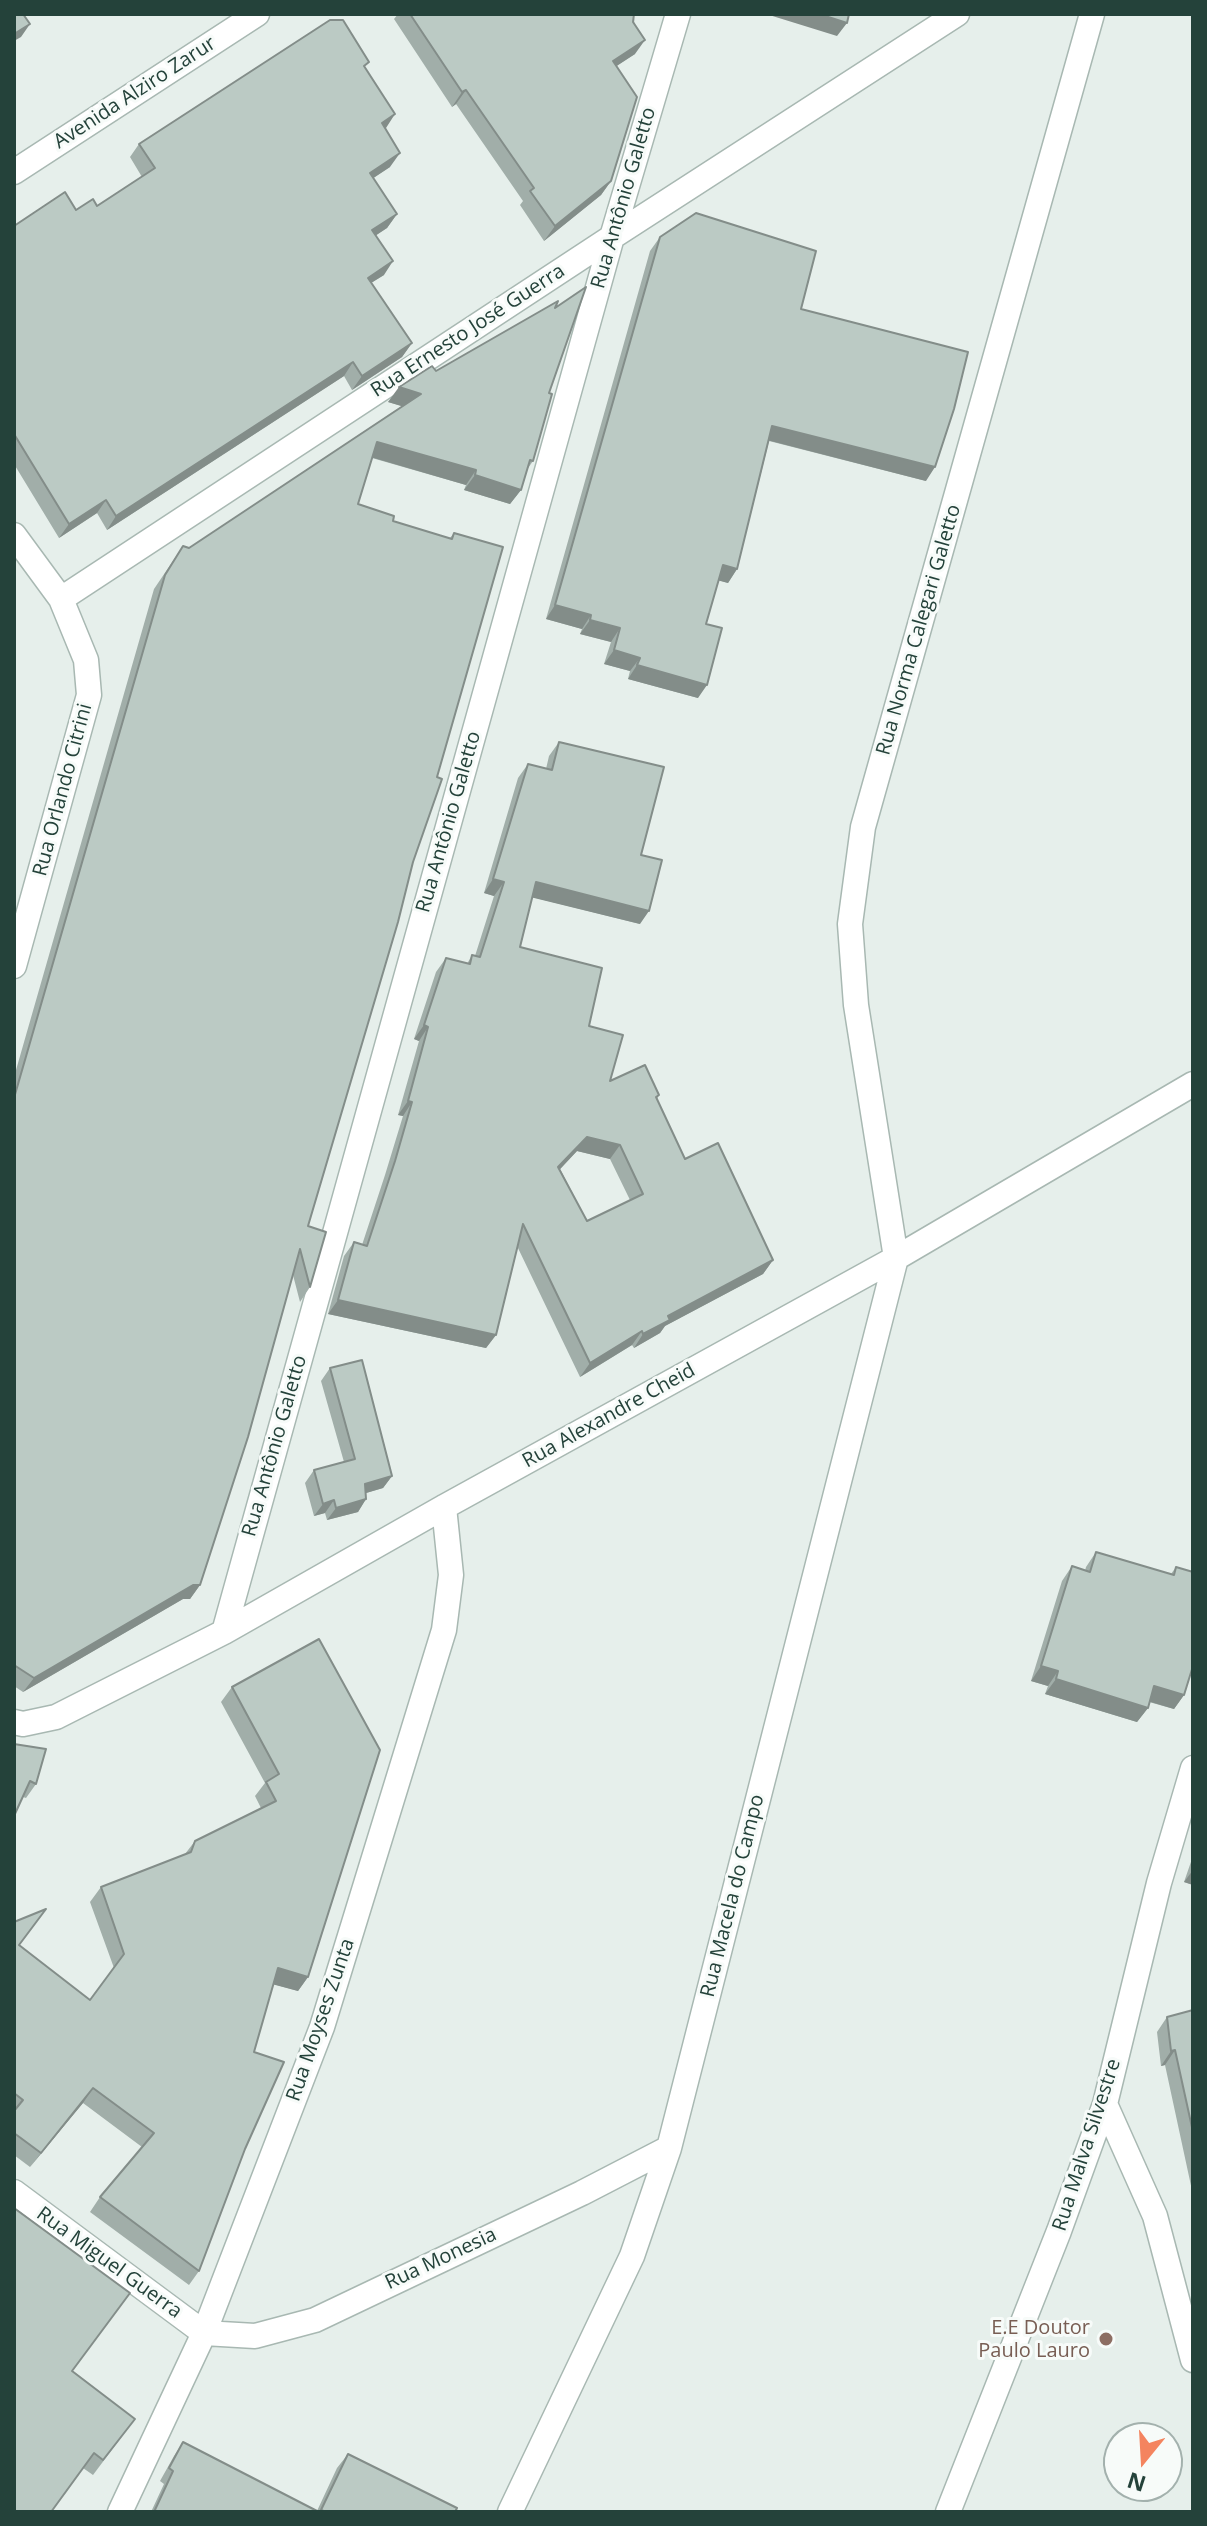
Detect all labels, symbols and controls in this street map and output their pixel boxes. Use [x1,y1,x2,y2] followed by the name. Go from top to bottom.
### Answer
[49,32,221,154] street label: Avenida Alziro Zarur
[587,104,661,292] street label: Rua Antônio Galetto
[367,259,569,403] street label: Rua Ernesto José Guerra
[872,502,966,758] street label: Rua Norma Calegari Galetto
[28,701,98,879] street label: Rua Orlando Citrini
[412,728,486,916] street label: Rua Antônio Galetto
[238,1352,312,1540] street label: Rua Antônio Galetto
[518,1359,700,1473] street label: Rua Alexandre Cheid
[696,1792,770,2000] street label: Rua Macela do Campo
[282,1935,360,2105] street label: Rua Moyses Zunta
[1048,2056,1126,2234] street label: Rua Malva Silvestre
[32,2202,186,2324] street label: Rua Miguel Guerra
[381,2223,501,2295] street label: Rua Monesia
[978,2316,1090,2363] place label: E.E Doutor Paulo Lauro
[1097,2330,1115,2348] marker: E.E Doutor Paulo Lauro
[1103,2422,1183,2502] north arrow
[1123,2466,1149,2500] text: N

